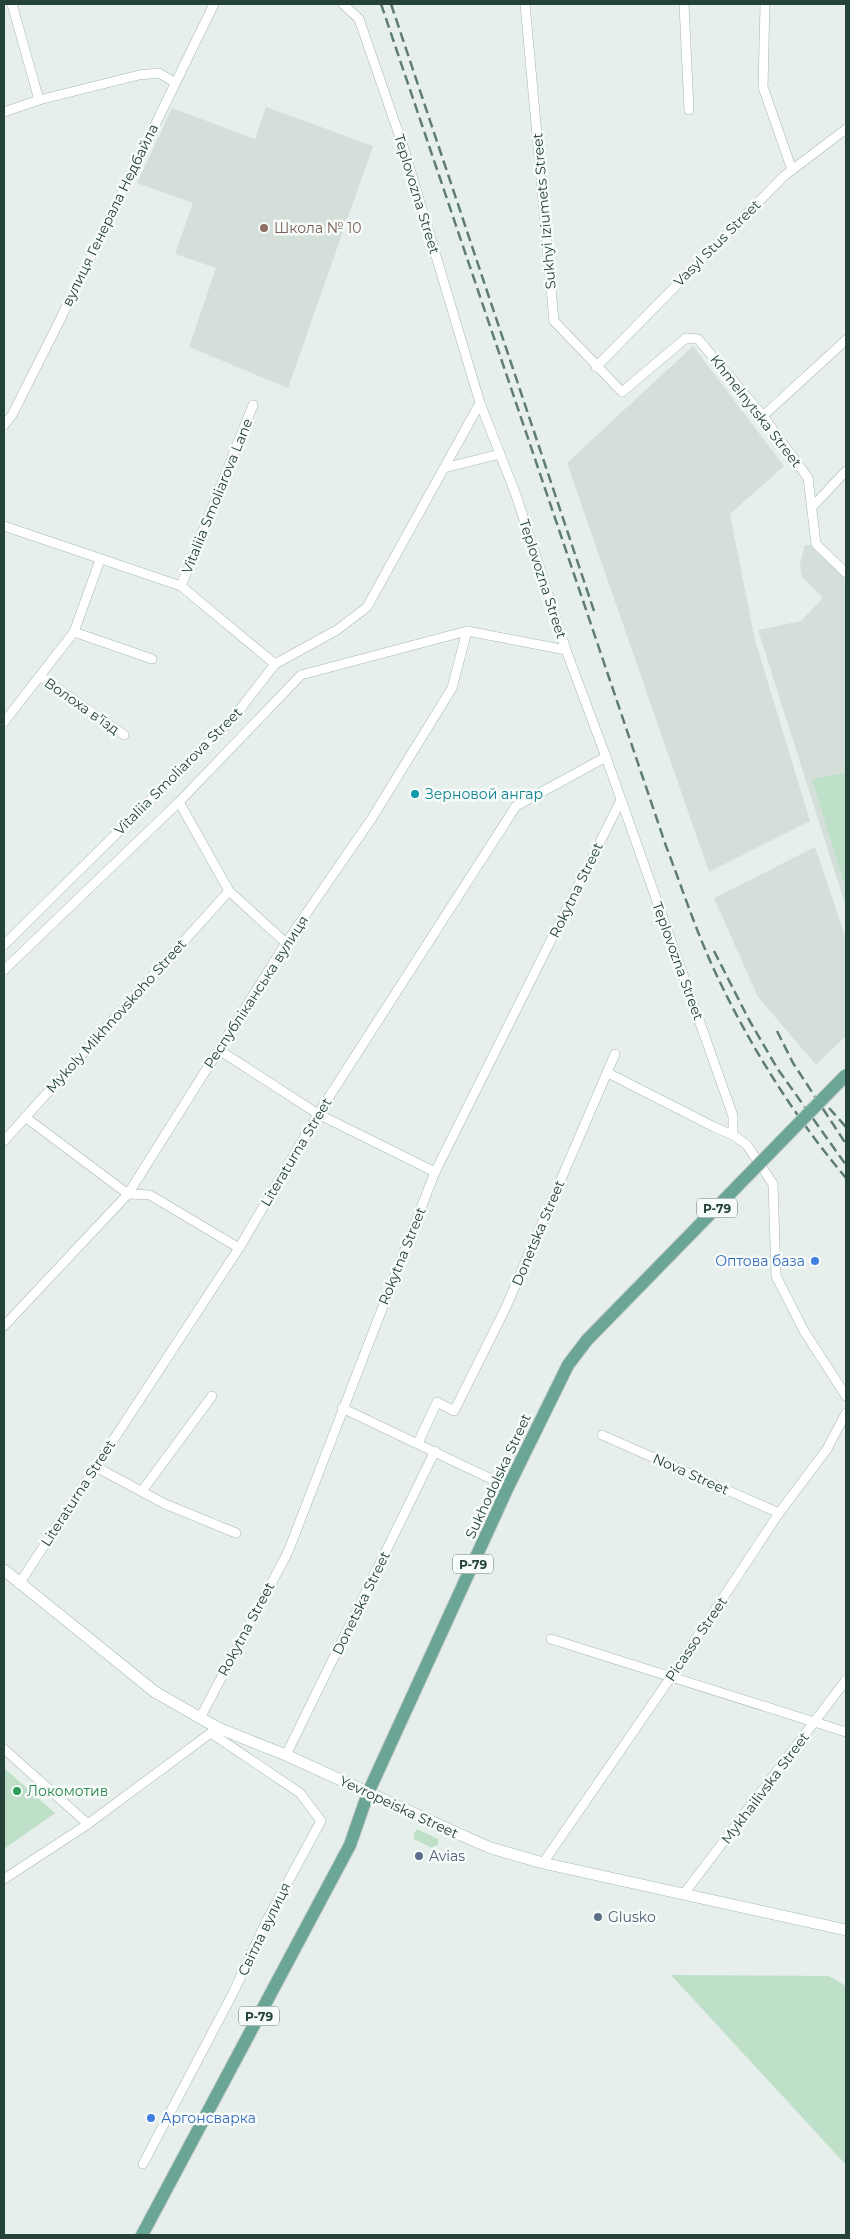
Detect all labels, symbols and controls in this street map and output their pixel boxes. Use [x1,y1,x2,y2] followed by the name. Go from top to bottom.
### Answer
[58,121,162,309] street label: вулиця Генерала Недбайла
[390,132,444,256] street label: Teplovozna Street
[528,132,560,290] street label: Sukhyi Iziumets Street
[670,196,764,290] street label: Vasyl Stus Street
[274,219,362,237] place label: Школа № 10
[258,222,270,234] marker: Школа № 10
[706,351,806,471] street label: Khmelnytska Street
[178,416,256,576] street label: Vitaliia Smoliarova Lane
[515,517,571,641] street label: Teplovozna Street
[41,673,123,739] street label: Волоха в’їзд
[110,703,246,839] street label: Vitaliia Smoliarova Street
[425,785,543,803] place label: Зерновой ангар
[409,788,421,800] marker: Зерновой ангар
[545,839,607,941] street label: Rokytna Street
[648,899,708,1023] street label: Teplovozna Street
[200,912,312,1072] street label: Республіканська вулиця
[42,935,190,1097] street label: Mykoly Mikhnovskoho Street
[257,1094,336,1210] street label: Literaturna Street
[508,1177,569,1289] street label: Donetska Street
[697,1198,737,1218] road number: Р-79
[374,1204,430,1308] street label: Rokytna Street
[715,1252,805,1270] place label: Оптова база
[809,1255,821,1267] marker: Оптова база
[461,1410,535,1541] street label: Sukhodolska Street
[37,1436,119,1550] street label: Literaturna Street
[650,1449,732,1499] street label: Nova Street
[328,1548,394,1658] street label: Donetska Street
[453,1555,493,1574] road number: Р-79
[214,1579,279,1679] street label: Rokytna Street
[661,1593,731,1685] street label: Picasso Street
[717,1728,813,1847] street label: Mykhailivska Street
[337,1772,462,1843] street label: Yevropeiska Street
[27,1782,108,1800] place label: Локомотив
[11,1785,23,1797] marker: Локомотив
[429,1847,465,1865] place label: Avias
[413,1850,425,1862] marker: Avias
[234,1879,294,1979] street label: Світла вулиця
[608,1908,656,1926] place label: Glusko
[592,1911,604,1923] marker: Glusko
[239,2006,279,2025] road number: Р-79
[161,2109,256,2127] place label: Аргонсварка
[145,2112,157,2124] marker: Аргонсварка

